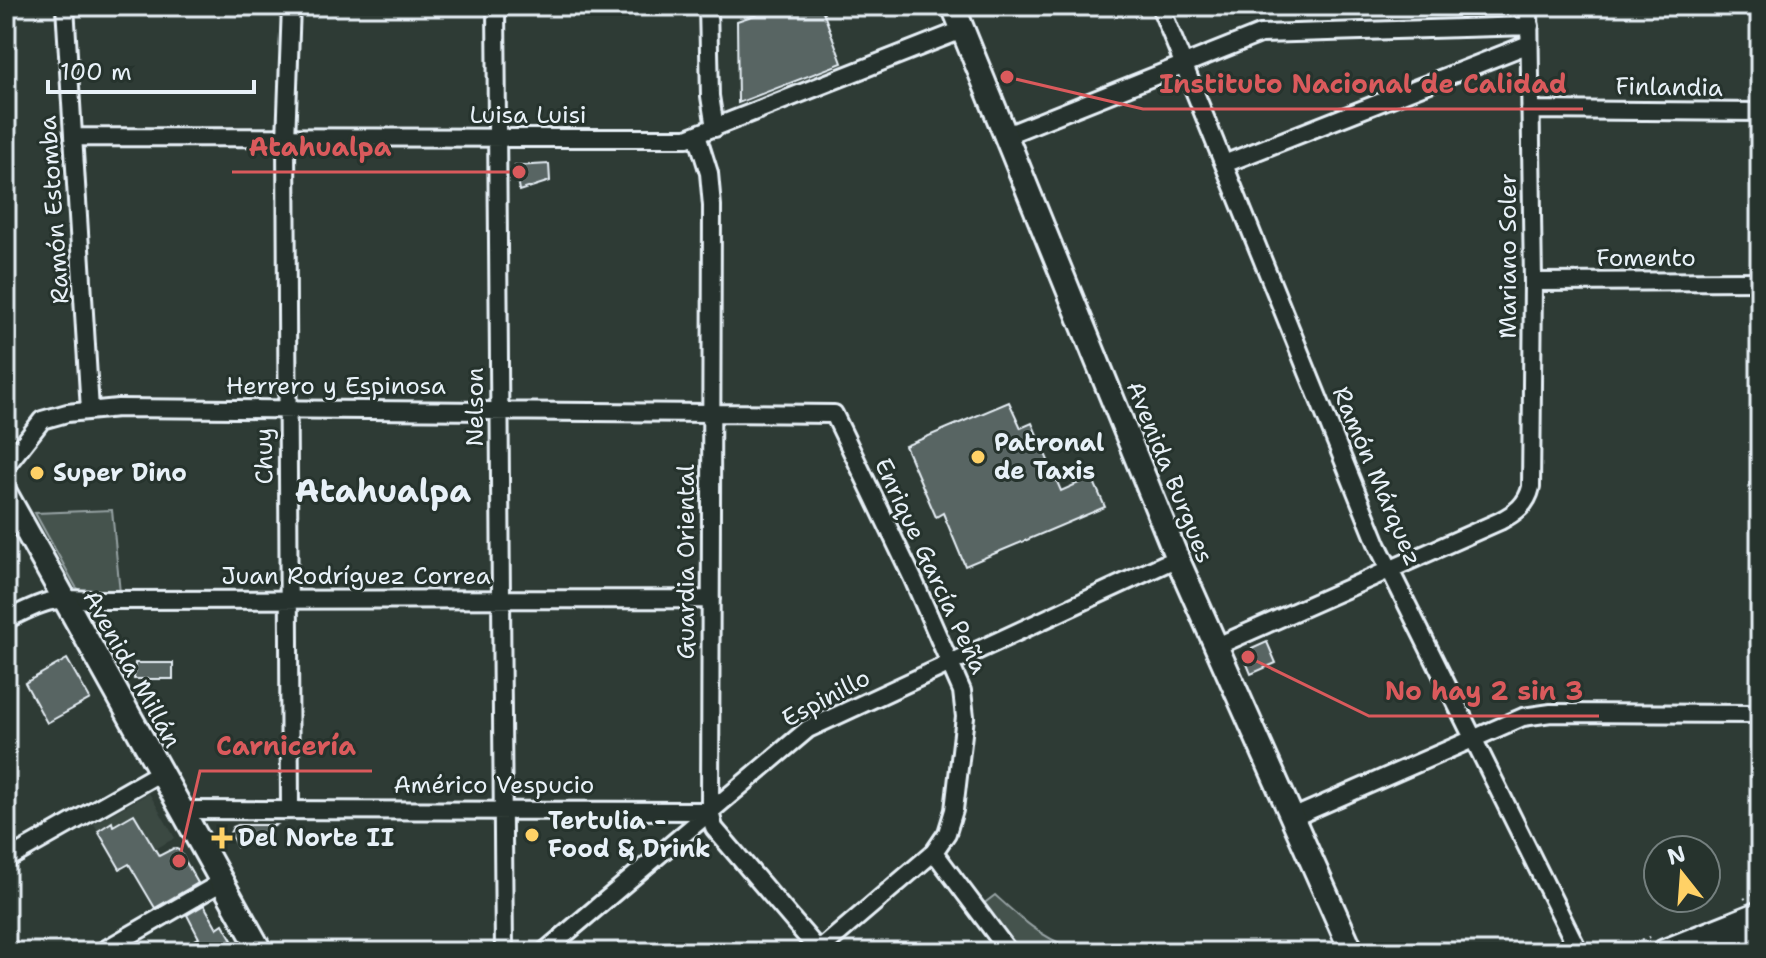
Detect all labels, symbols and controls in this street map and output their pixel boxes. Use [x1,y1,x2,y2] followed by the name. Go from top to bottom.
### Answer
[48,44,254,94] scale bar
[60,56,132,88] text: 100 m
[1143,59,1583,109] callout: Instituto Nacional de Calidad
[1159,66,1567,101] text: Instituto Nacional de Calidad
[1615,70,1723,104] street label: Finlandia
[469,99,587,131] street label: Luisa Luisi
[31,115,77,305] street label: Ramón Estomba
[232,122,408,172] callout: Atahualpa
[248,129,392,164] text: Atahualpa
[1492,173,1524,339] street label: Mariano Soler
[1596,242,1696,274] street label: Fomento
[459,367,491,447] street label: Nelson
[226,370,446,402] street label: Herrero y Espinosa
[1119,376,1221,568] street label: Avenida Burgues
[1325,382,1429,570] street label: Ramón Márquez
[248,427,280,485] street label: Chuy
[994,427,1104,487] place label: Patronal de Taxis
[969,448,987,466] marker: Patronal de Taxis
[867,453,995,679] street label: Enrique García Peña
[53,457,187,489] place label: Super Dino
[28,464,46,482] marker: Super Dino
[670,464,702,660] street label: Guardia Oriental
[295,469,471,512] district label: Atahualpa
[221,560,491,592] street label: Juan Rodríguez Correa
[75,584,189,754] street label: Avenida Millán
[776,661,876,735] street label: Espinillo
[1369,666,1599,716] callout: No hay 2 sin 3
[1385,673,1583,708] text: No hay 2 sin 3
[200,721,372,771] callout: Carnicería
[216,728,356,763] text: Carnicería
[394,769,594,801] street label: Américo Vespucio
[548,805,711,865] place label: Tertulia - Food & Drink
[238,822,394,854] place label: Del Norte II
[523,826,541,844] marker: Tertulia - Food & Drink
[213,829,231,847] marker: Del Norte II
[1642,834,1722,914] north arrow
[1664,839,1689,872] text: N

